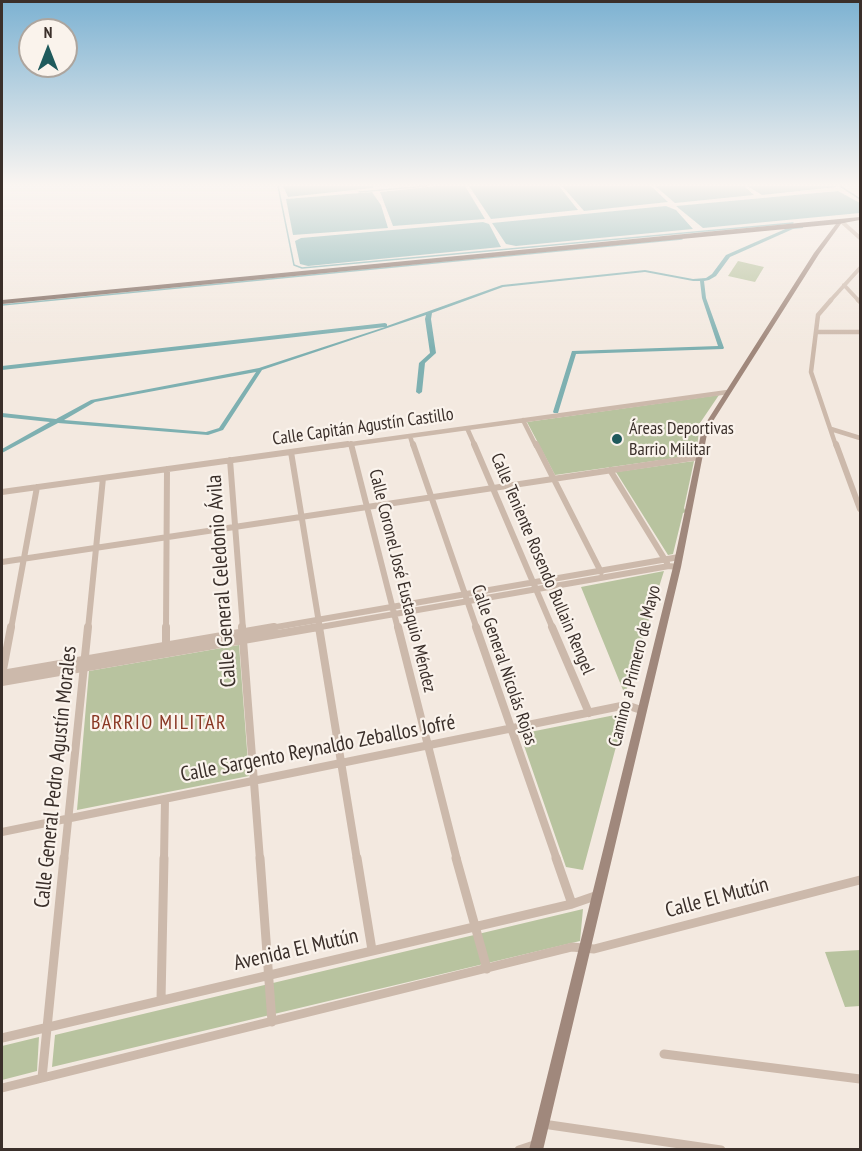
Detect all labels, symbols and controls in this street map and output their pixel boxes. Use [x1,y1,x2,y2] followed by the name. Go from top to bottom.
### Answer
[18,18,78,78] north arrow
[44,22,52,42] text: N
[271,404,455,450] street label: Calle Capitán Agustín Castillo
[629,418,734,460] place label: Áreas Deportivas Barrio Militar
[610,432,624,446] marker: Áreas Deportivas Barrio Militar
[485,450,599,678] street label: Calle Teniente Rosendo Bullain Rengel
[364,467,440,695] street label: Calle Coronel José Eustaquio Méndez
[202,474,242,688] street label: Calle General Celedonio Ávila
[466,582,542,748] street label: Calle General Nicolás Rojas
[604,583,666,749] street label: Camino a Primero de Mayo
[30,645,82,909] street label: Calle General Pedro Agustín Morales
[179,710,457,788] street label: Calle Sargento Reynaldo Zeballos Jofré
[91,711,227,735] district label: BARRIO MILITAR
[663,872,771,924] street label: Calle El Mutún
[231,923,361,977] street label: Avenida El Mutún

